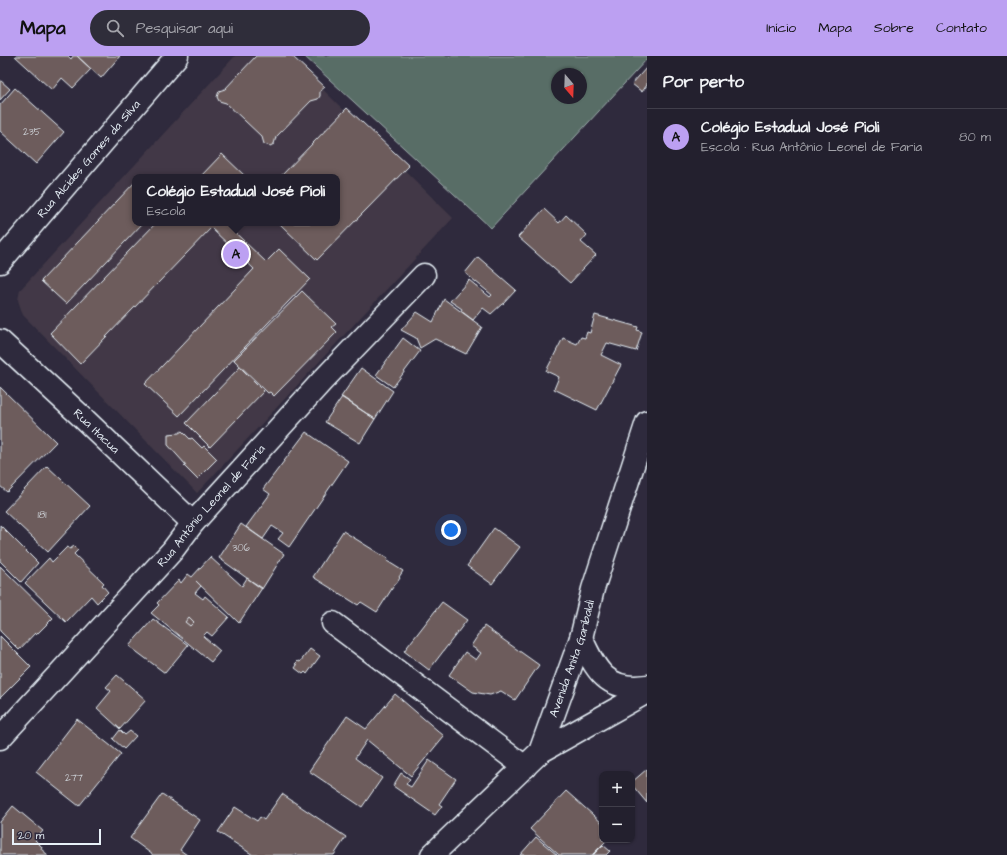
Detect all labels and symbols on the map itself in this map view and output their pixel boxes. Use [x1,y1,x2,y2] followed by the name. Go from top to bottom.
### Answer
[551,68,587,104] north arrow
[33,96,144,222] street label: Rua Alcides Gomes da Silva
[23,125,41,139] house number: 235
[223,239,249,269] pin: A
[70,405,124,457] street label: Rua Itacua
[153,441,269,571] street label: Rua Antônio Leonel de Faria
[37,508,47,522] house number: 181
[441,520,461,540] your location
[232,541,251,555] house number: 306
[545,598,599,719] street label: Avenida Anita Garibaldi
[65,771,83,785] house number: 277
[12,827,101,846] scale bar

